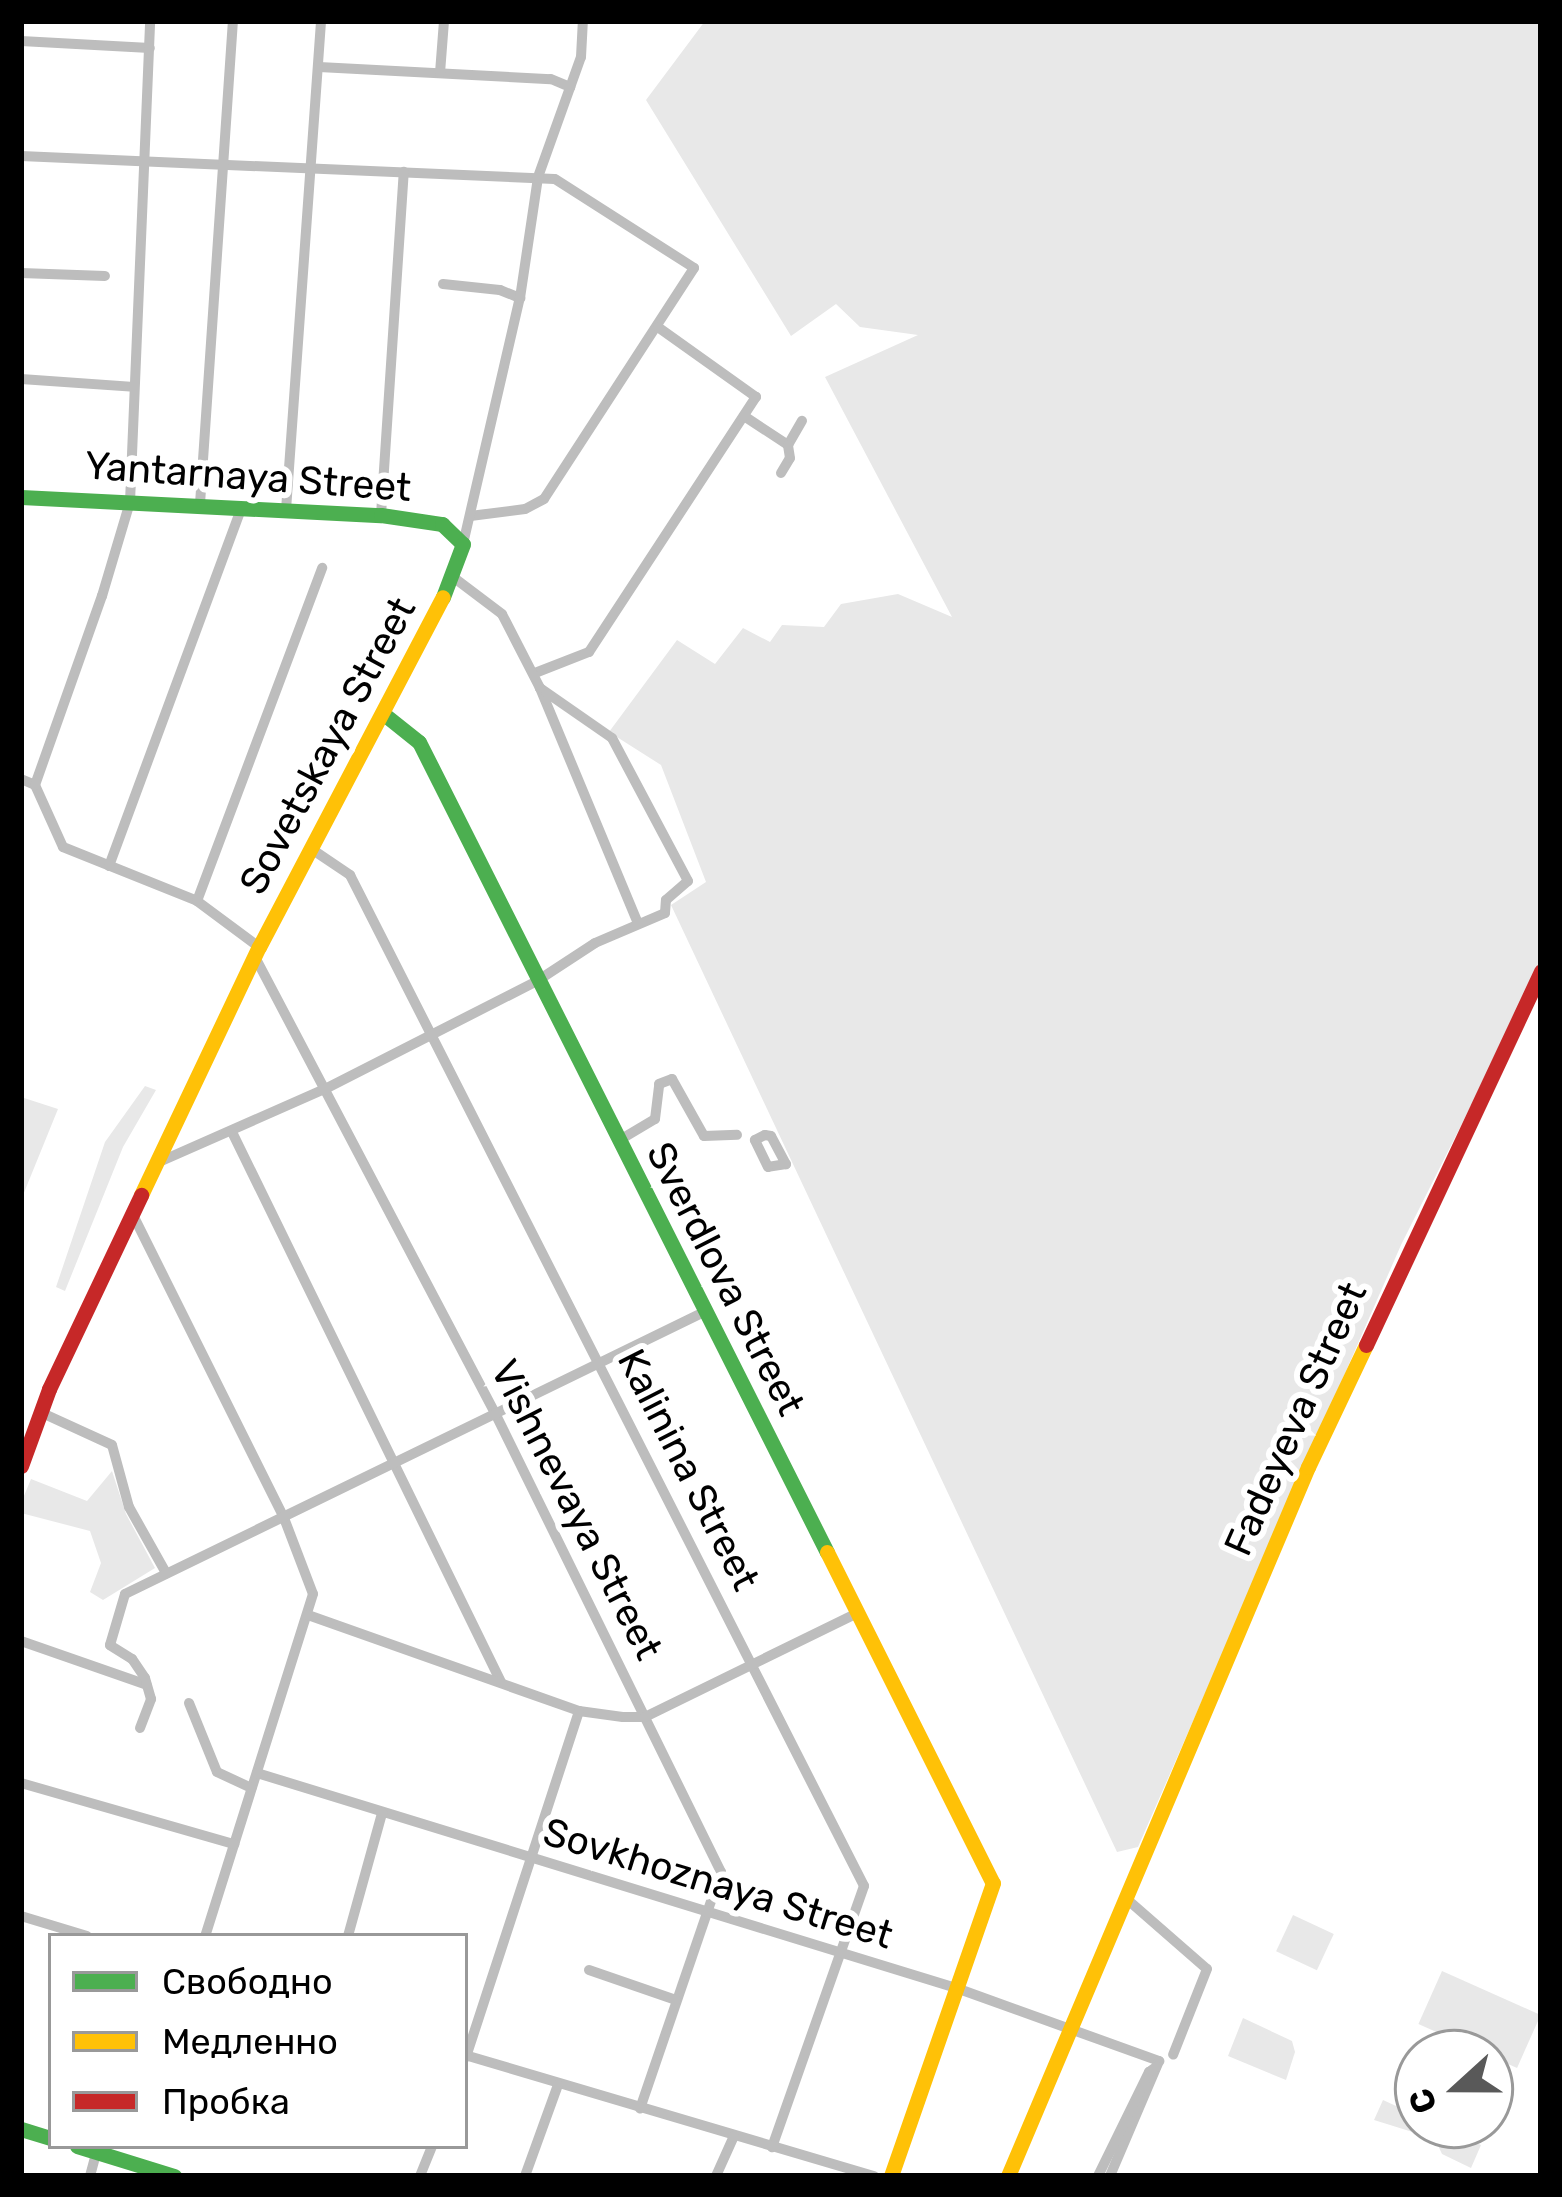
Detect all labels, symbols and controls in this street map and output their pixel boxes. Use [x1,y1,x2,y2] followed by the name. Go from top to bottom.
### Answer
[83,442,413,512] street label: Yantarnaya Street
[230,590,426,902] street label: Sovetskaya Street
[636,1135,814,1423] street label: Sverdlova Street
[1215,1275,1377,1563] street label: Fadeyeva Street
[607,1342,769,1598] street label: Kalinina Street
[480,1352,672,1668] street label: Vishnevaya Street
[538,1809,898,1959] street label: Sovkhoznaya Street
[48,1933,468,2149] legend
[162,1960,333,2003] text: Свободно
[162,2020,338,2063] text: Медленно
[1394,2029,1514,2149] north arrow
[162,2080,290,2123] text: Пробка
[1400,2083,1445,2119] text: С

